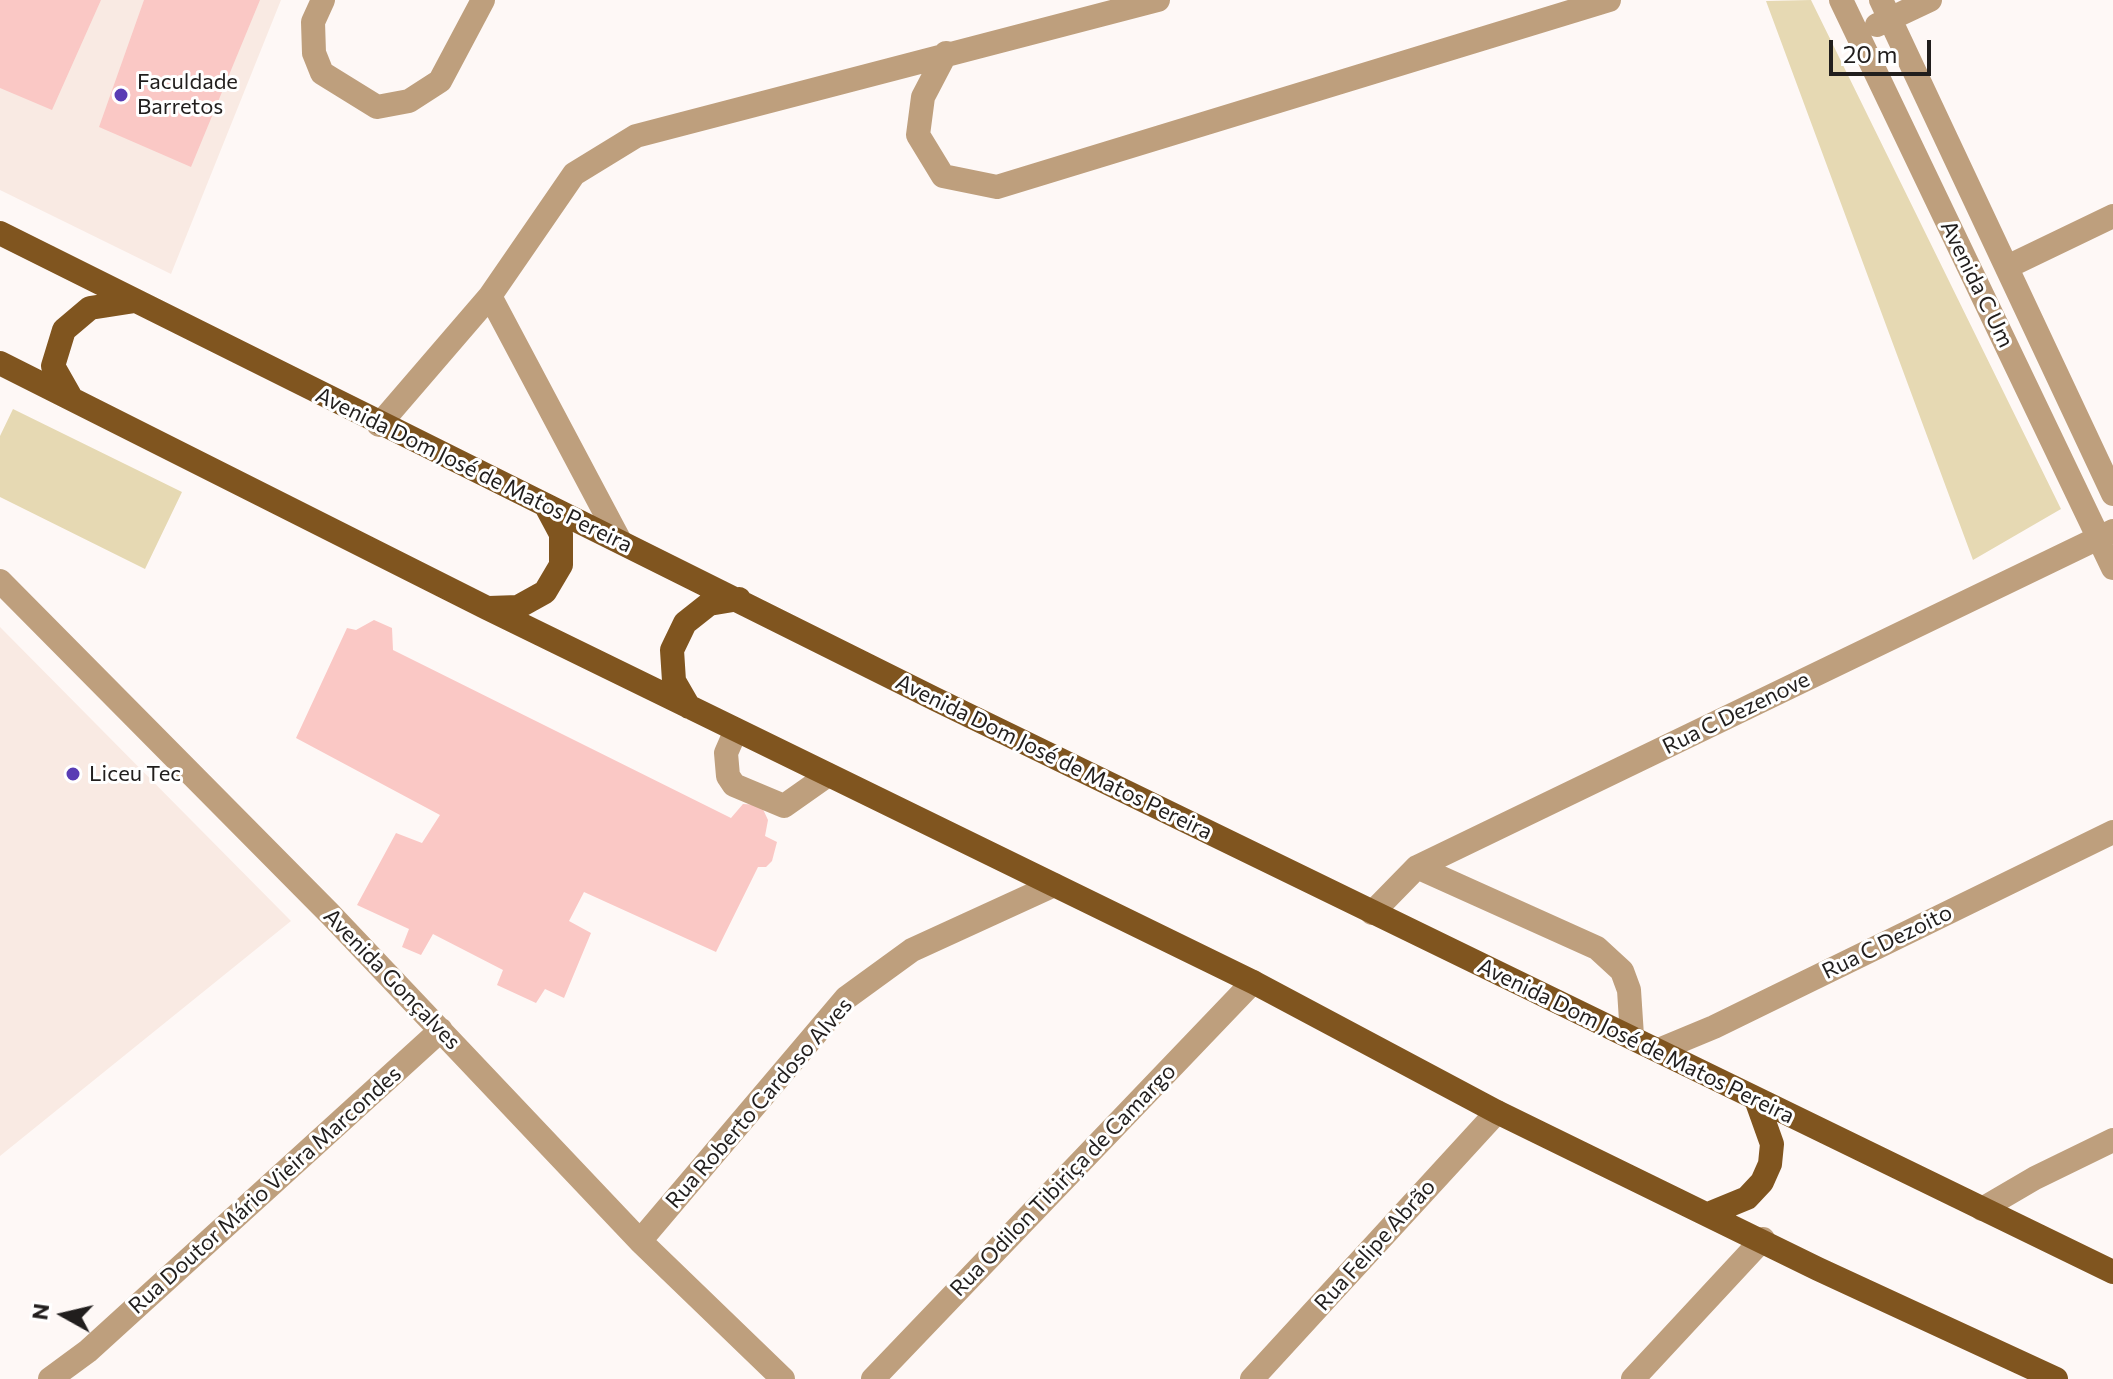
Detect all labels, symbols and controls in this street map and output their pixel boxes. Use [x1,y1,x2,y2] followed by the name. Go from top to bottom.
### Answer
[1833,24,1935,74] scale bar
[1843,39,1897,68] text: 20 m
[137,69,238,120] place label: Faculdade Barretos
[112,86,130,104] marker: Faculdade Barretos
[1935,216,2019,352] street label: Avenida C Um
[311,382,637,558] street label: Avenida Dom José de Matos Pereira
[1658,666,1814,760] street label: Rua C Dezenove
[891,669,1217,845] street label: Avenida Dom José de Matos Pereira
[89,761,181,787] place label: Liceu Tec
[64,765,82,783] marker: Liceu Tec
[1818,899,1956,985] street label: Rua C Dezoito
[318,903,466,1055] street label: Avenida Gonçalves
[1473,953,1799,1129] street label: Avenida Dom José de Matos Pereira
[660,992,858,1214] street label: Rua Roberto Cardoso Alves
[945,1058,1181,1302] street label: Rua Odilon Tibiriça de Camargo
[123,1061,407,1319] street label: Rua Doutor Mário Vieira Marcondes
[1309,1174,1441,1316] street label: Rua Felipe Abrão
[24,1275,104,1355] north arrow
[25,1302,54,1322] text: N

